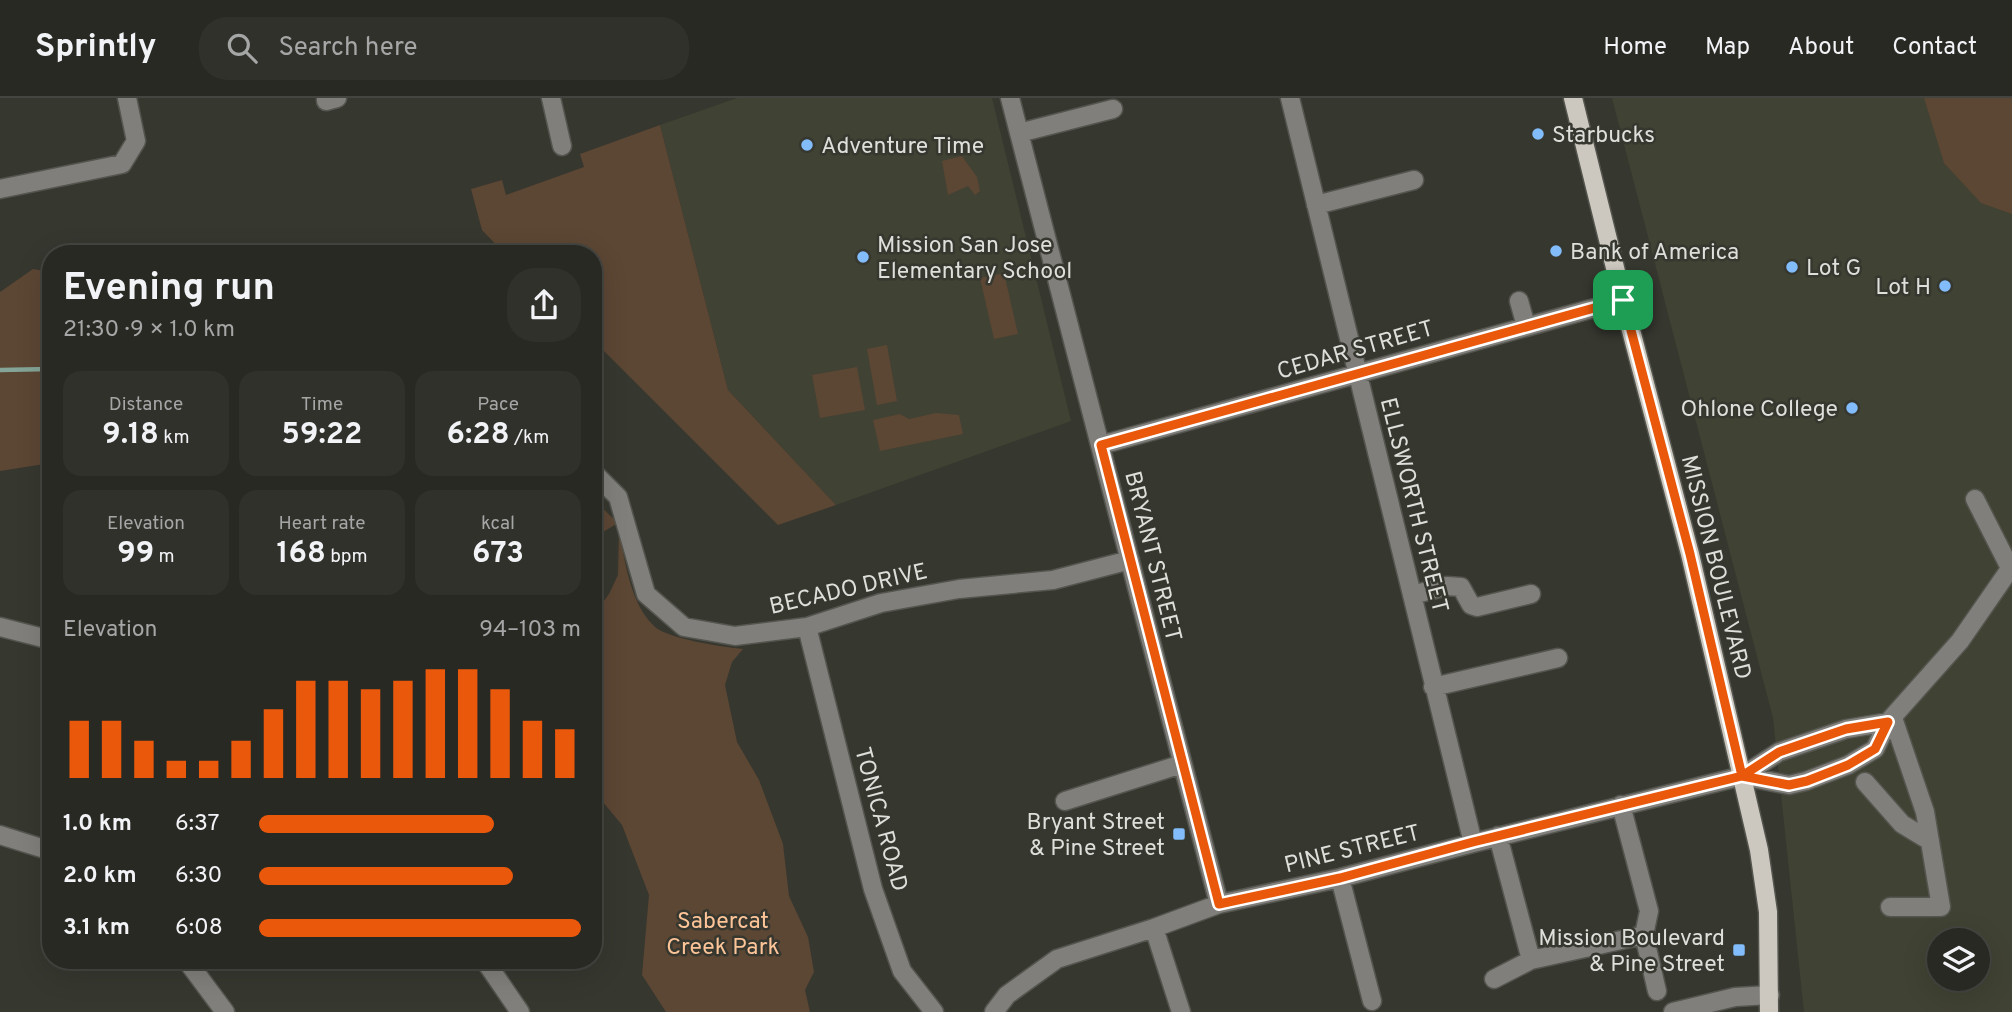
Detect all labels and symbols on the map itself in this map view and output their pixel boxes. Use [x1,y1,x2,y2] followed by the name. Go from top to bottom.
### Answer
[1552,122,1655,151] place label: Starbucks
[1530,126,1546,142] marker: Starbucks
[821,133,984,162] place label: Adventure Time
[799,137,815,153] marker: Adventure Time
[877,232,1072,287] place label: Mission San Jose Elementary School
[1570,239,1739,268] place label: Bank of America
[1548,243,1564,259] marker: Bank of America
[855,249,871,265] marker: Mission San Jose Elementary School
[1806,255,1861,284] place label: Lot G
[1784,259,1800,275] marker: Lot G
[1593,270,1653,330] pin
[1875,274,1931,303] place label: Lot H
[1937,278,1953,294] marker: Lot H
[1274,315,1437,388] street label: CEDAR STREET
[1372,395,1453,616] street label: ELLSWORTH STREET
[1681,396,1838,425] place label: Ohlone College
[1844,400,1860,416] marker: Ohlone College
[1673,452,1756,683] street label: MISSION BOULEVARD
[1116,468,1187,645] street label: BRYANT STREET
[767,558,930,623] street label: BECADO DRIVE
[846,744,913,895] street label: TONICA ROAD
[1027,809,1165,864] place label: Bryant Street & Pine Street
[1282,820,1424,881] street label: PINE STREET
[1171,826,1187,842] marker: Bryant Street & Pine Street
[666,908,780,963] park label: Sabercat Creek Park
[1538,925,1725,980] place label: Mission Boulevard & Pine Street
[1731,942,1747,958] marker: Mission Boulevard & Pine Street

